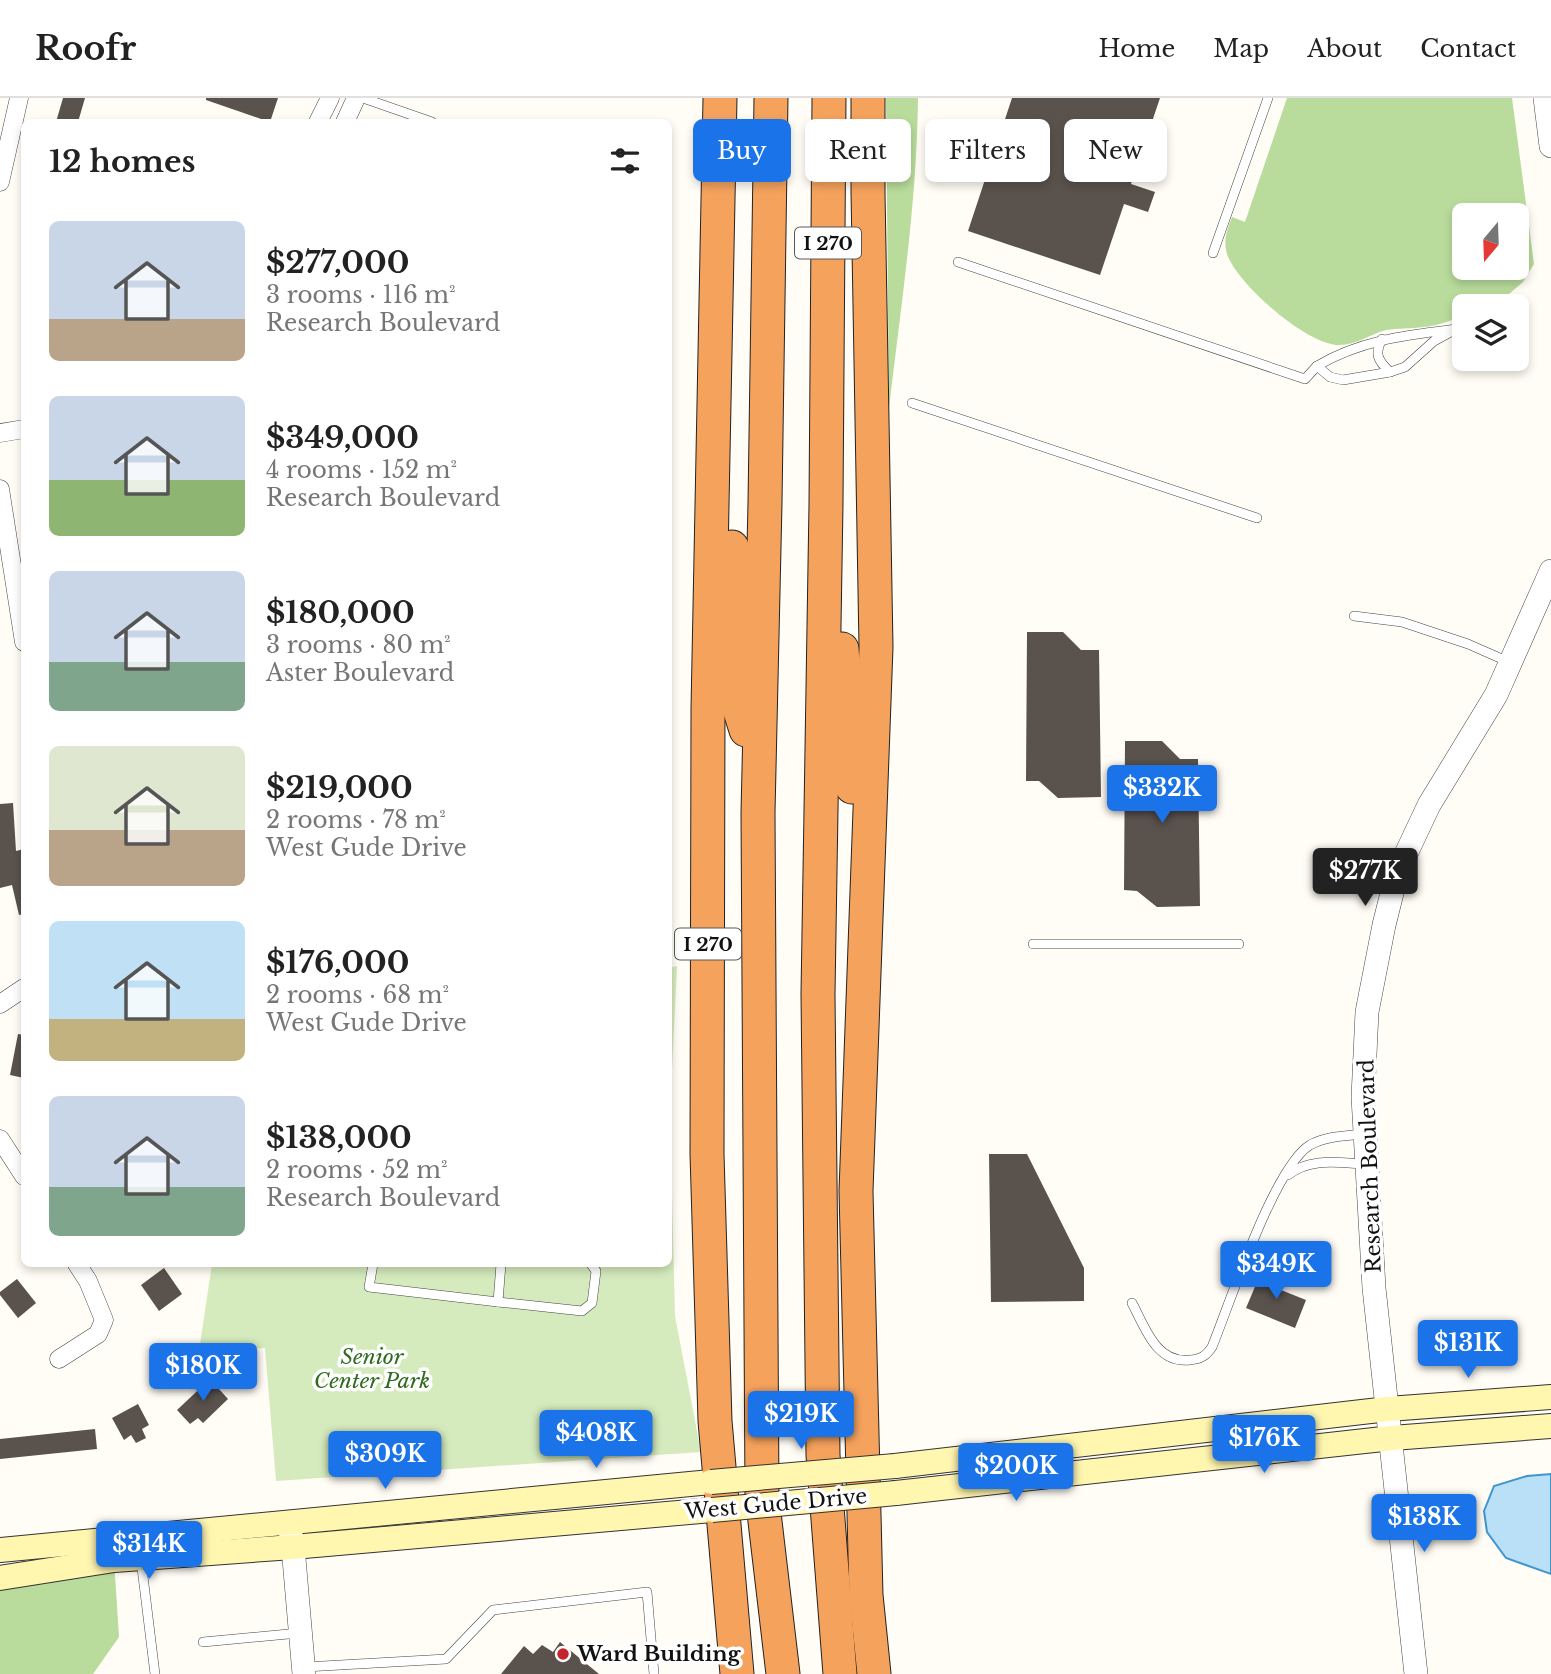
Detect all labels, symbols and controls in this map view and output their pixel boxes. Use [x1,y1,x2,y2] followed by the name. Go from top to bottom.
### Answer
[35,28,136,69] text: Roofr
[1099,34,1175,63] text: Home
[1213,34,1269,63] text: Map
[1307,34,1382,63] text: About
[1420,34,1516,63] text: Contact
[693,119,791,182] chip: Buy
[805,119,911,182] chip: Rent
[925,119,1050,182] chip: Filters
[1064,119,1167,182] chip: New
[606,142,644,180] icon: filters
[49,143,196,180] text: 12 homes
[1452,203,1530,280] north arrow
[1452,203,1529,371] map controls
[795,228,861,258] road number: I 270
[266,244,409,281] text: $277,000
[105,249,189,333] icon: home
[266,281,456,309] text: 3 rooms · 116 m²
[1452,294,1529,371] button: layers
[266,309,500,337] text: Research Boulevard
[266,419,419,456] text: $349,000
[105,424,189,508] icon: home
[266,456,457,484] text: 4 rooms · 152 m²
[266,484,500,512] text: Research Boulevard
[266,594,415,631] text: $180,000
[105,599,189,683] icon: home
[266,631,451,659] text: 3 rooms · 80 m²
[266,659,454,687] text: Aster Boulevard
[1113,766,1211,825] pin: $332K
[266,769,413,806] text: $219,000
[105,774,189,858] icon: home
[1123,774,1201,802] text: $332K
[266,806,446,834] text: 2 rooms · 78 m²
[266,834,467,862] text: West Gude Drive
[1316,848,1414,908] pin: $277K
[1329,857,1401,885] text: $277K
[675,929,741,960] road number: I 270
[266,944,409,981] text: $176,000
[105,949,189,1033] icon: home
[266,981,449,1009] text: 2 rooms · 68 m²
[266,1009,467,1037] text: West Gude Drive
[1353,1059,1387,1273] street label: Research Boulevard
[266,1119,412,1156] text: $138,000
[105,1124,189,1208] icon: home
[266,1156,448,1184] text: 2 rooms · 52 m²
[266,1184,500,1212] text: Research Boulevard
[1227,1242,1325,1301] pin: $349K
[1236,1250,1316,1278] text: $349K
[1419,1320,1517,1380] pin: $131K
[1434,1329,1502,1357] text: $131K
[154,1344,252,1403] pin: $180K
[314,1344,430,1394] park label: Senior Center Park
[165,1352,241,1380] text: $180K
[752,1392,850,1451] pin: $219K
[764,1400,838,1428] text: $219K
[547,1410,645,1470] pin: $408K
[1215,1416,1313,1475] pin: $176K
[556,1419,636,1447] text: $408K
[1228,1424,1300,1452] text: $176K
[336,1432,434,1491] pin: $309K
[344,1440,426,1468] text: $309K
[967,1444,1065,1503] pin: $200K
[974,1452,1058,1480] text: $200K
[683,1483,868,1525] street label: West Gude Drive
[1375,1494,1473,1554] pin: $138K
[1387,1503,1461,1531] text: $138K
[100,1522,198,1581] pin: $314K
[112,1530,186,1558] text: $314K
[576,1641,741,1667] place label: Ward Building
[555,1646,571,1662] marker: Ward Building

